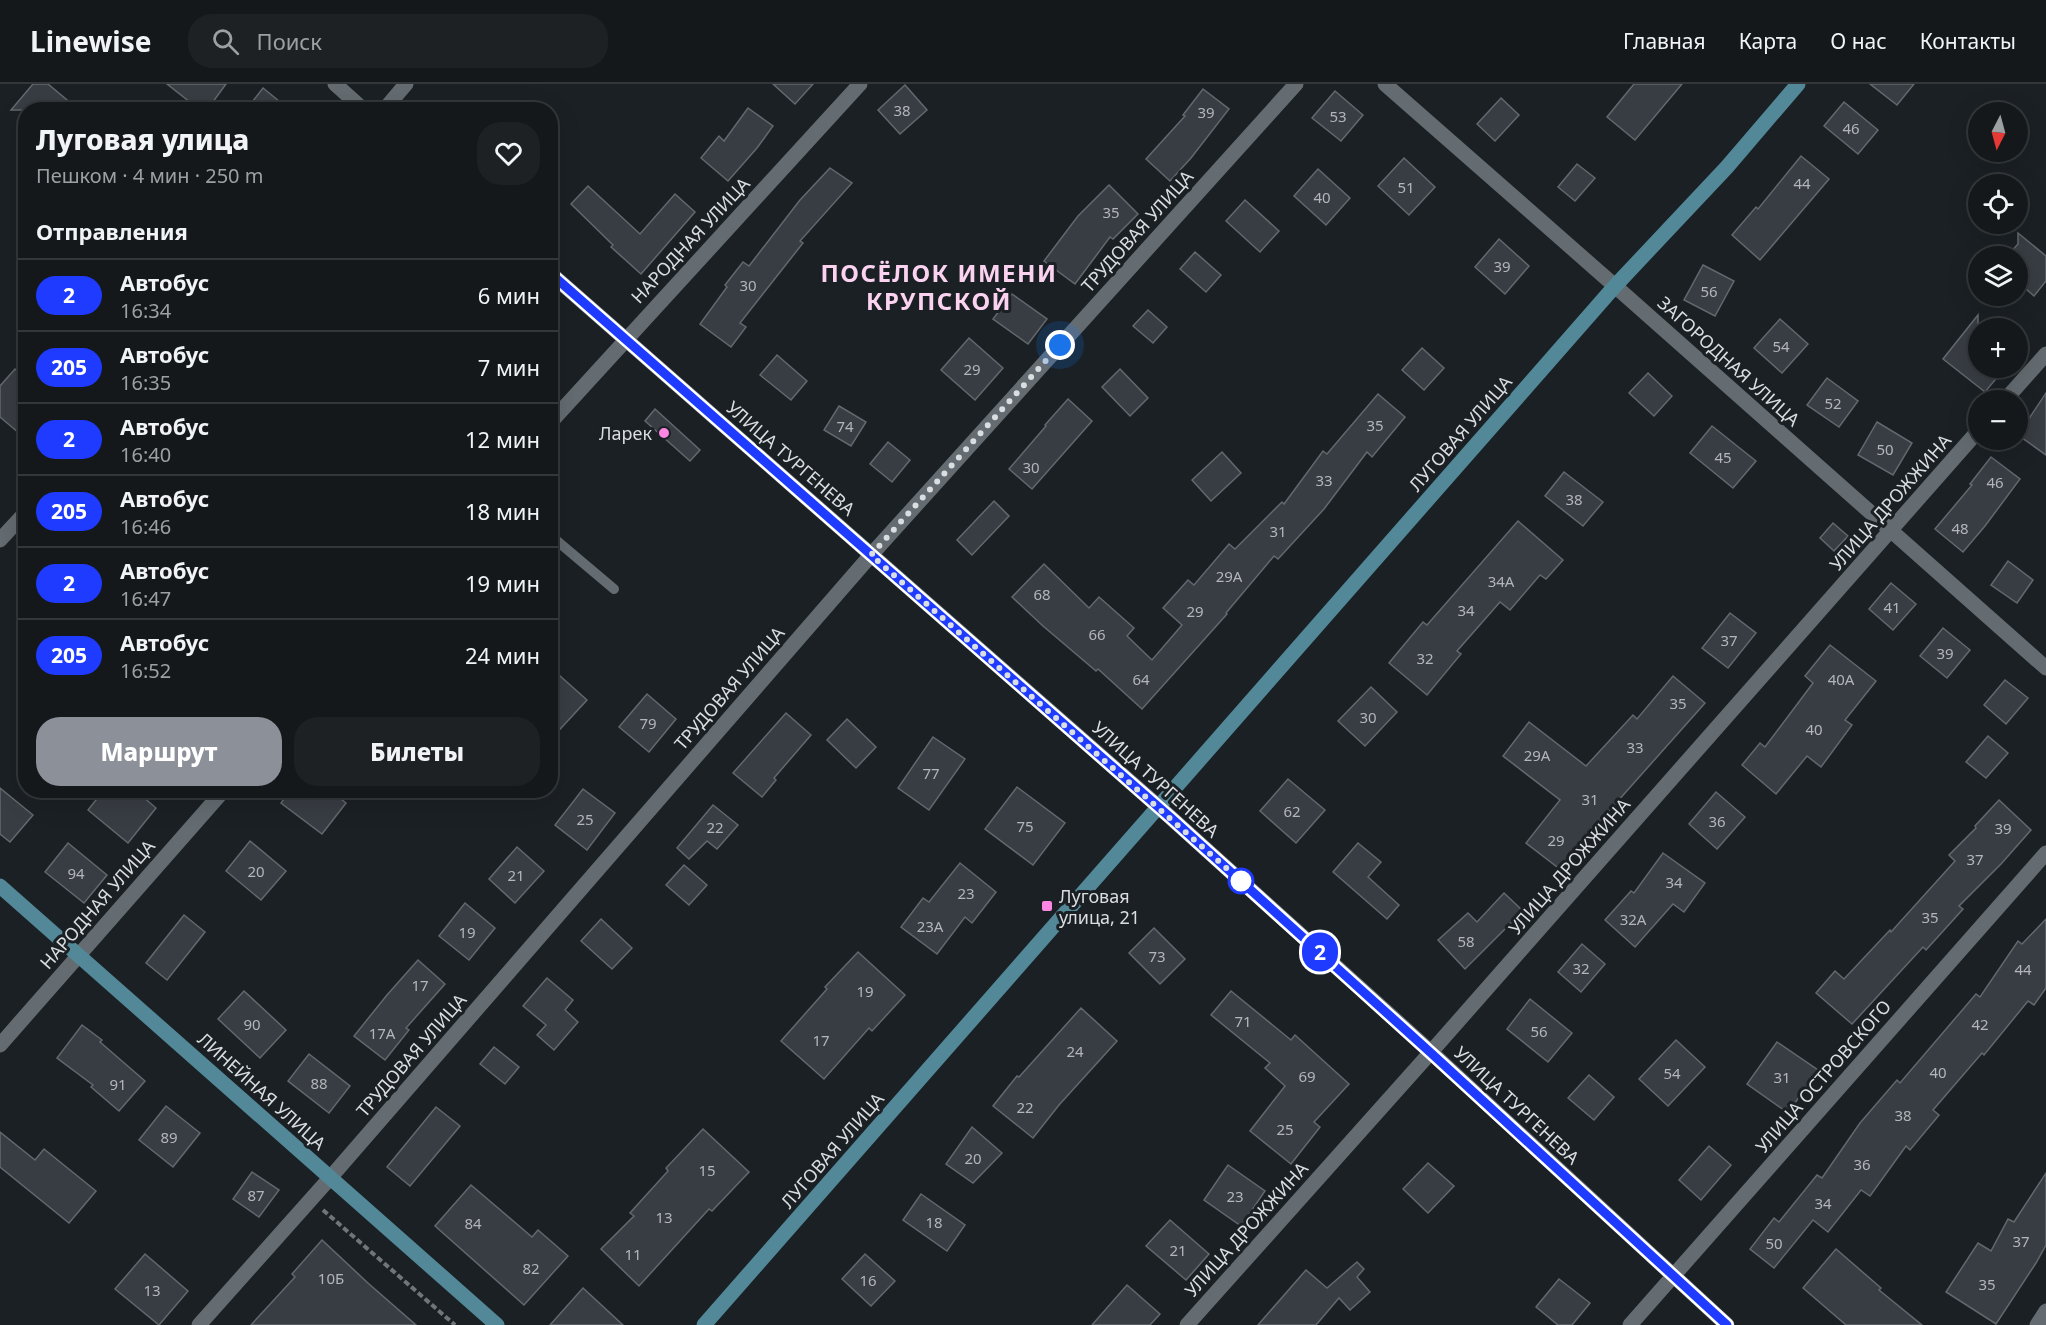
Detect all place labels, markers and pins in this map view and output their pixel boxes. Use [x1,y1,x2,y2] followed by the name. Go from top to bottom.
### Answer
[599,421,652,445] place label: Ларек
[657,426,671,440] marker: Ларек
[1228,868,1254,894] unlabelled marker
[1059,884,1140,929] place label: Луговая улица, 21
[1040,899,1054,913] marker: Луговая улица, 21

